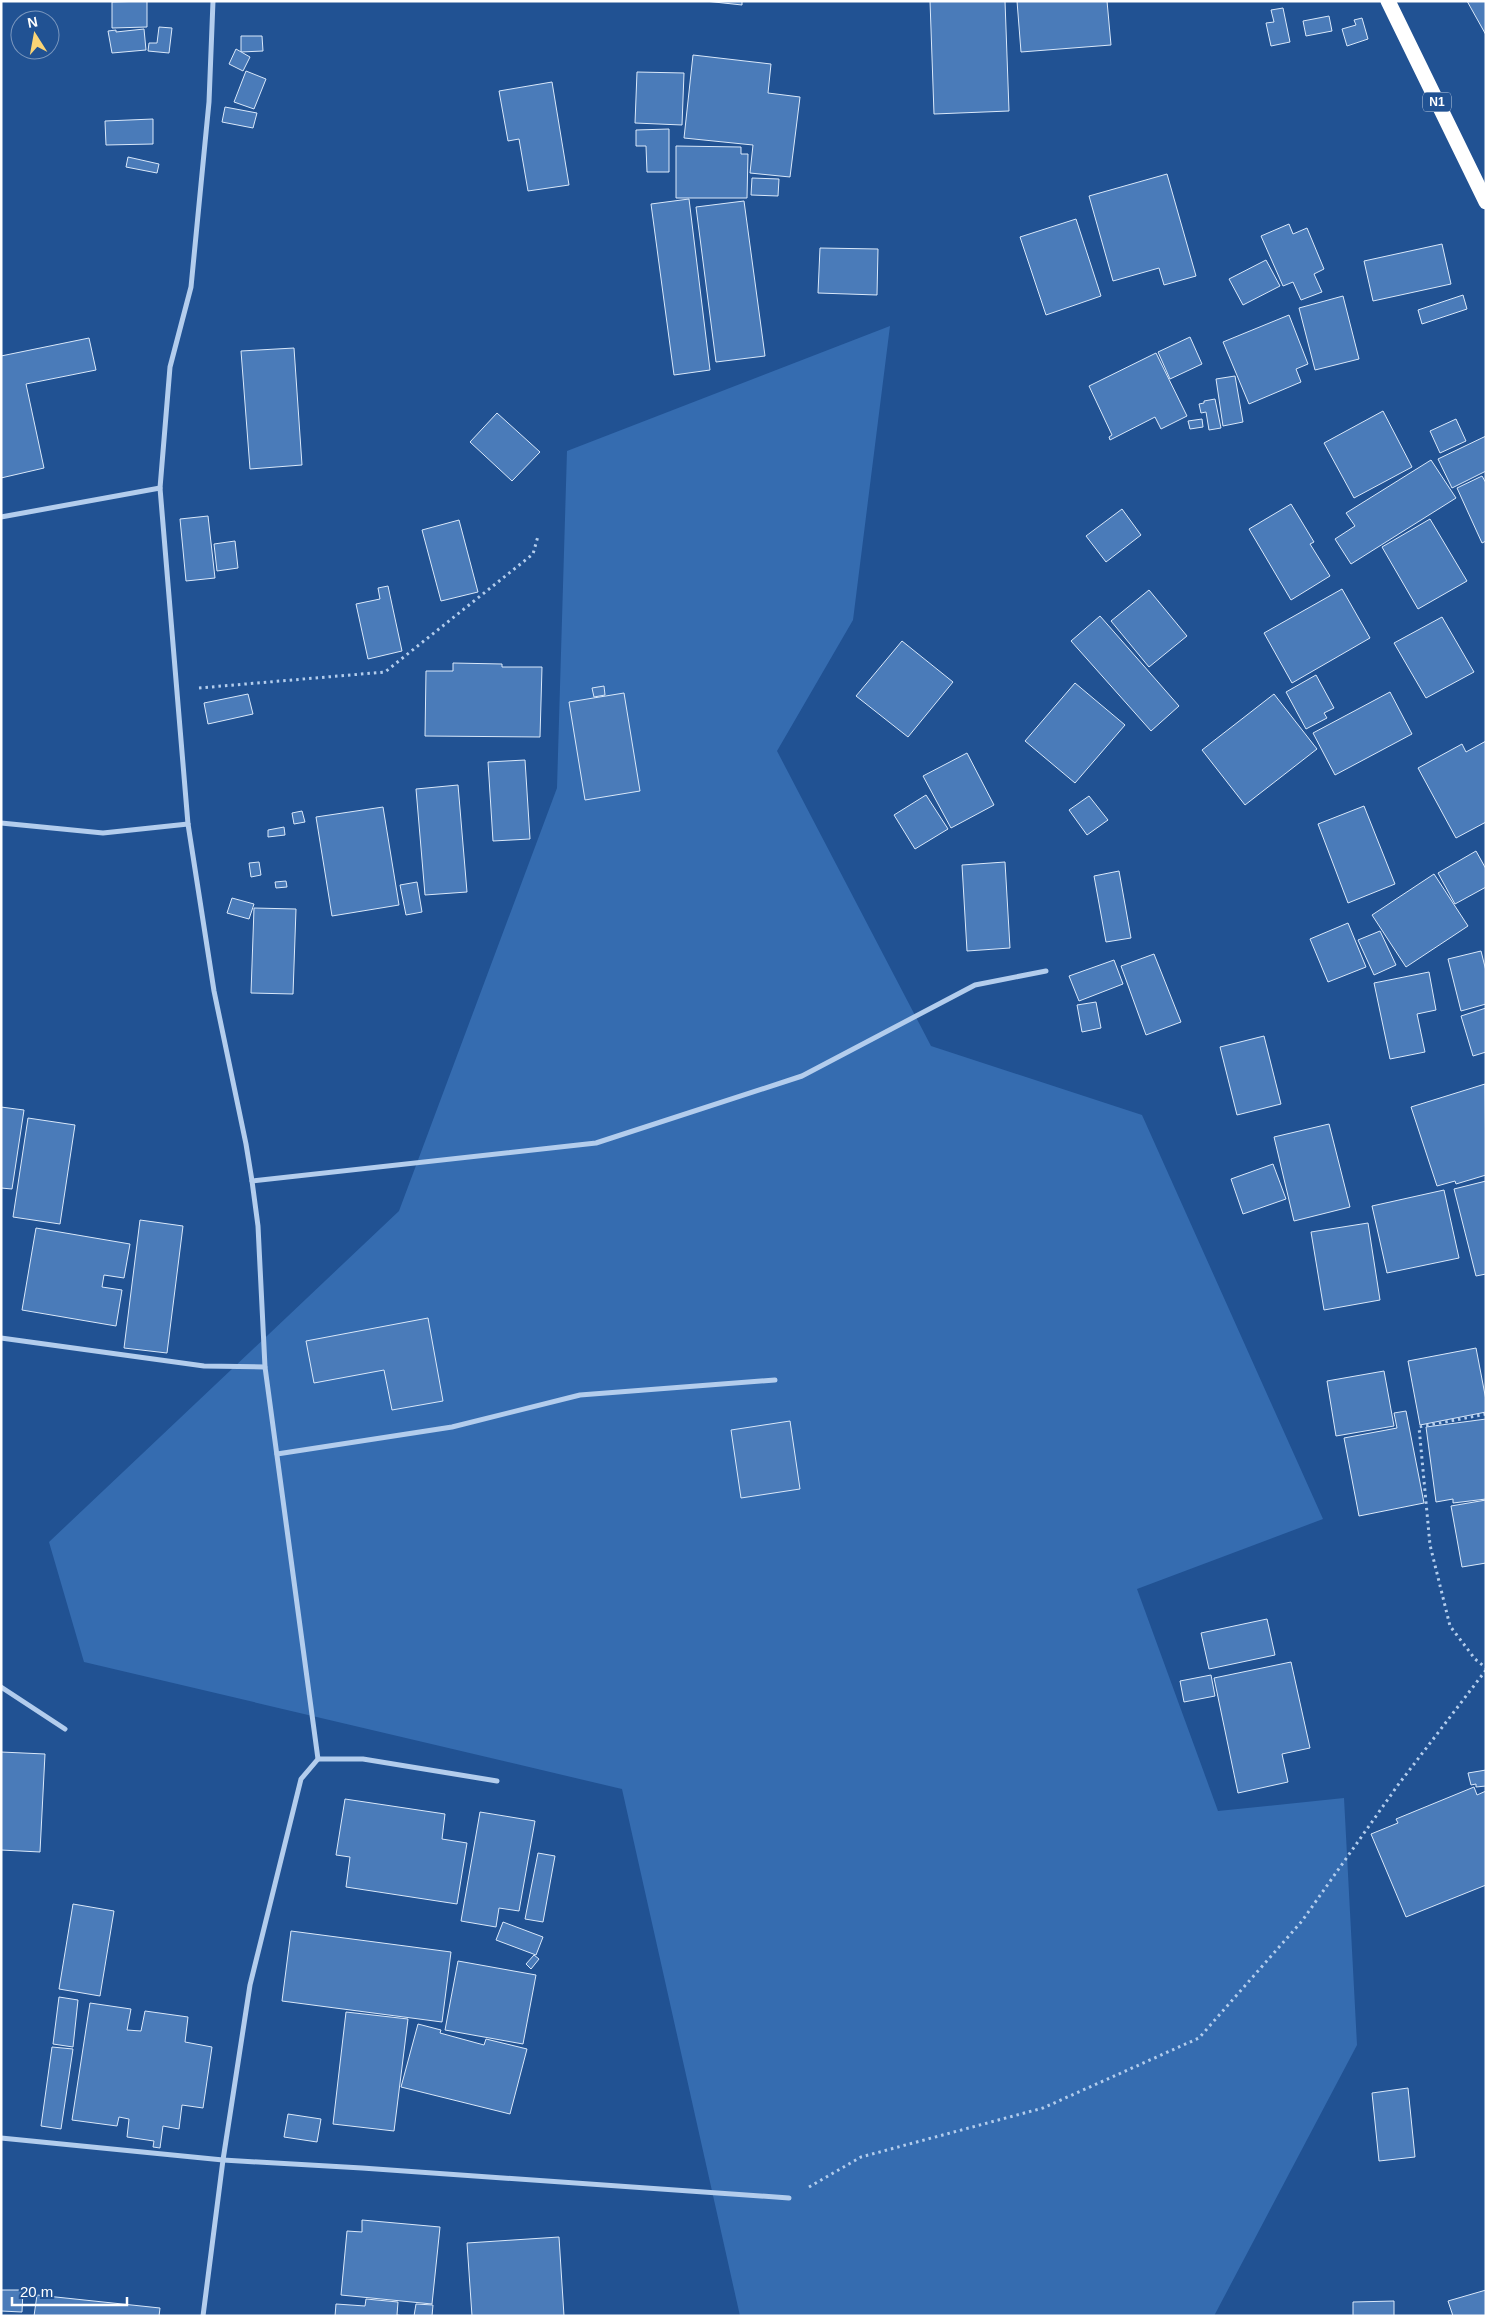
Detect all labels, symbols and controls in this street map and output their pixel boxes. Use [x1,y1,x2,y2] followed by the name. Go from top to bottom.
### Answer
[10,10,60,60] north arrow
[26,13,39,31] text: N
[1423,92,1451,111] road number: N1
[12,2274,128,2306] scale bar
[20,2283,53,2300] text: 20 m

